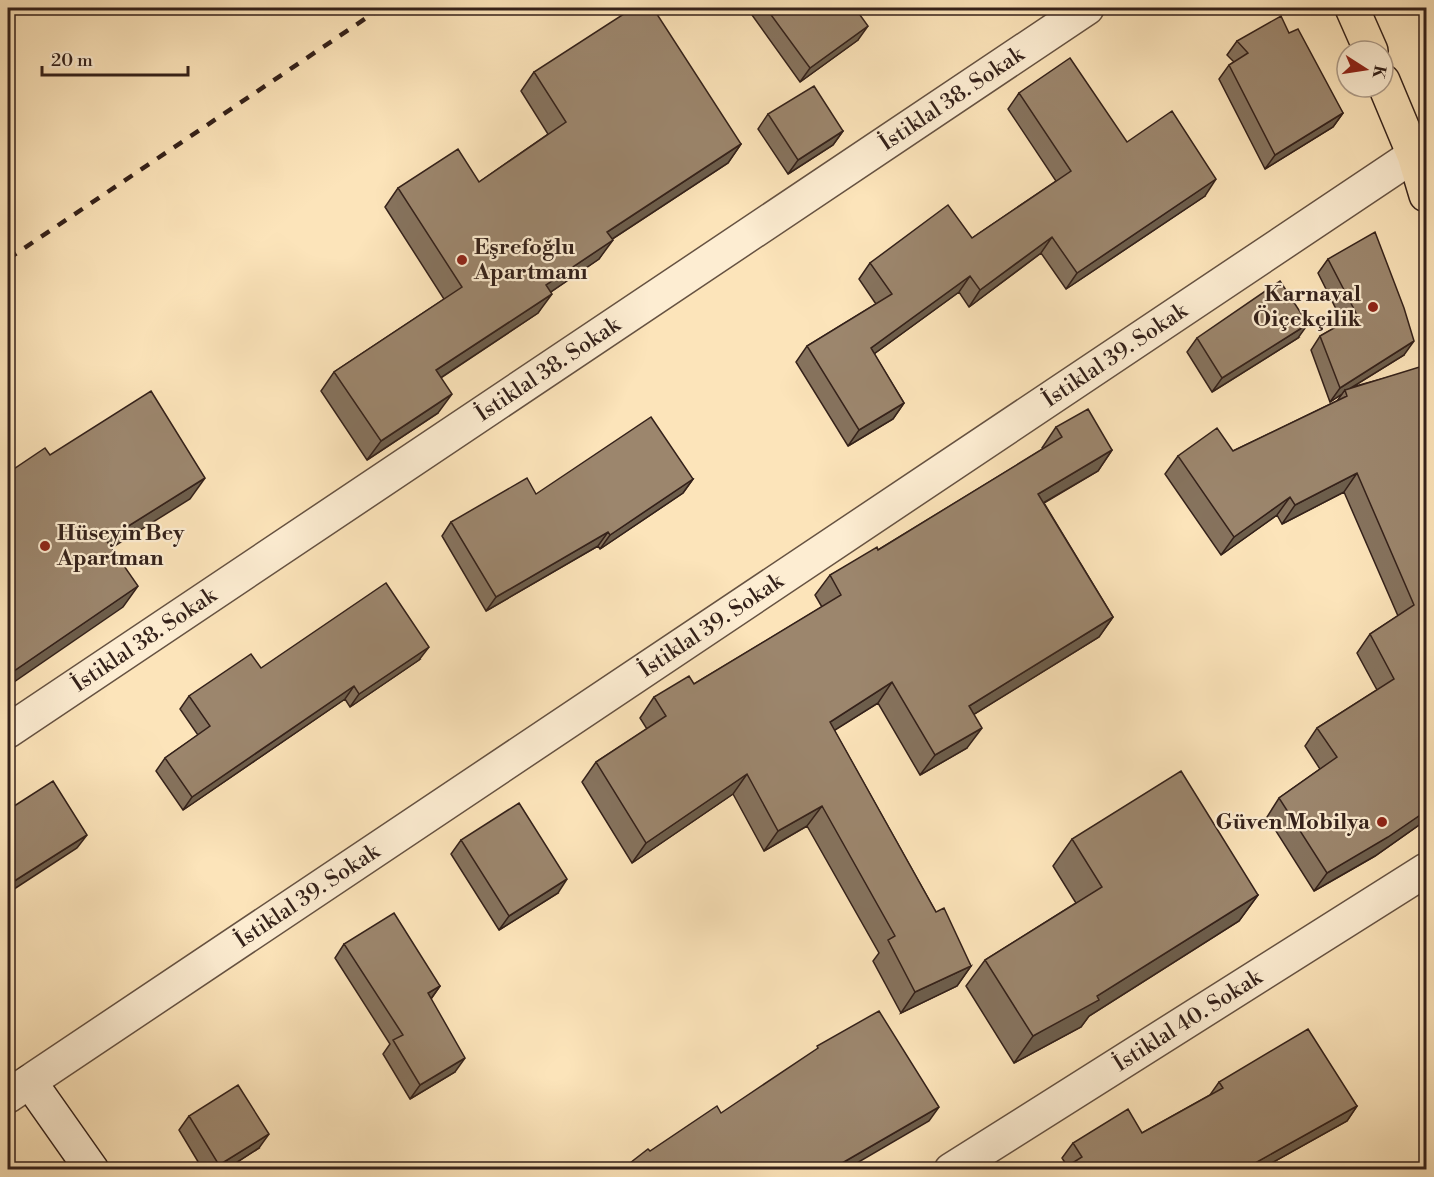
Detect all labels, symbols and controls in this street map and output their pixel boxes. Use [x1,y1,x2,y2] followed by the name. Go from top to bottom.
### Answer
[42,39,188,77] scale bar
[1335,39,1395,99] north arrow
[874,40,1030,157] street label: İstiklal 38. Sokak
[51,49,93,72] text: 20 m
[1367,63,1390,81] text: K
[473,234,588,286] place label: Eşrefoğlu Apartmanı
[455,253,469,267] marker: Eşrefoğlu Apartmanı
[1253,281,1361,333] place label: Karnaval Öiçekçilik
[1037,296,1194,413] street label: İstiklal 39. Sokak
[1366,300,1380,314] marker: Karnaval Öiçekçilik
[470,310,627,427] street label: İstiklal 38. Sokak
[56,520,185,572] place label: Hüseyin Bey Apartman
[38,539,52,553] marker: Hüseyin Bey Apartman
[633,567,790,683] street label: İstiklal 39. Sokak
[66,581,223,698] street label: İstiklal 38. Sokak
[1215,809,1371,836] place label: Güven Mobilya
[1375,815,1389,829] marker: Güven Mobilya
[229,837,386,954] street label: İstiklal 39. Sokak
[1108,963,1268,1077] street label: İstiklal 40. Sokak

